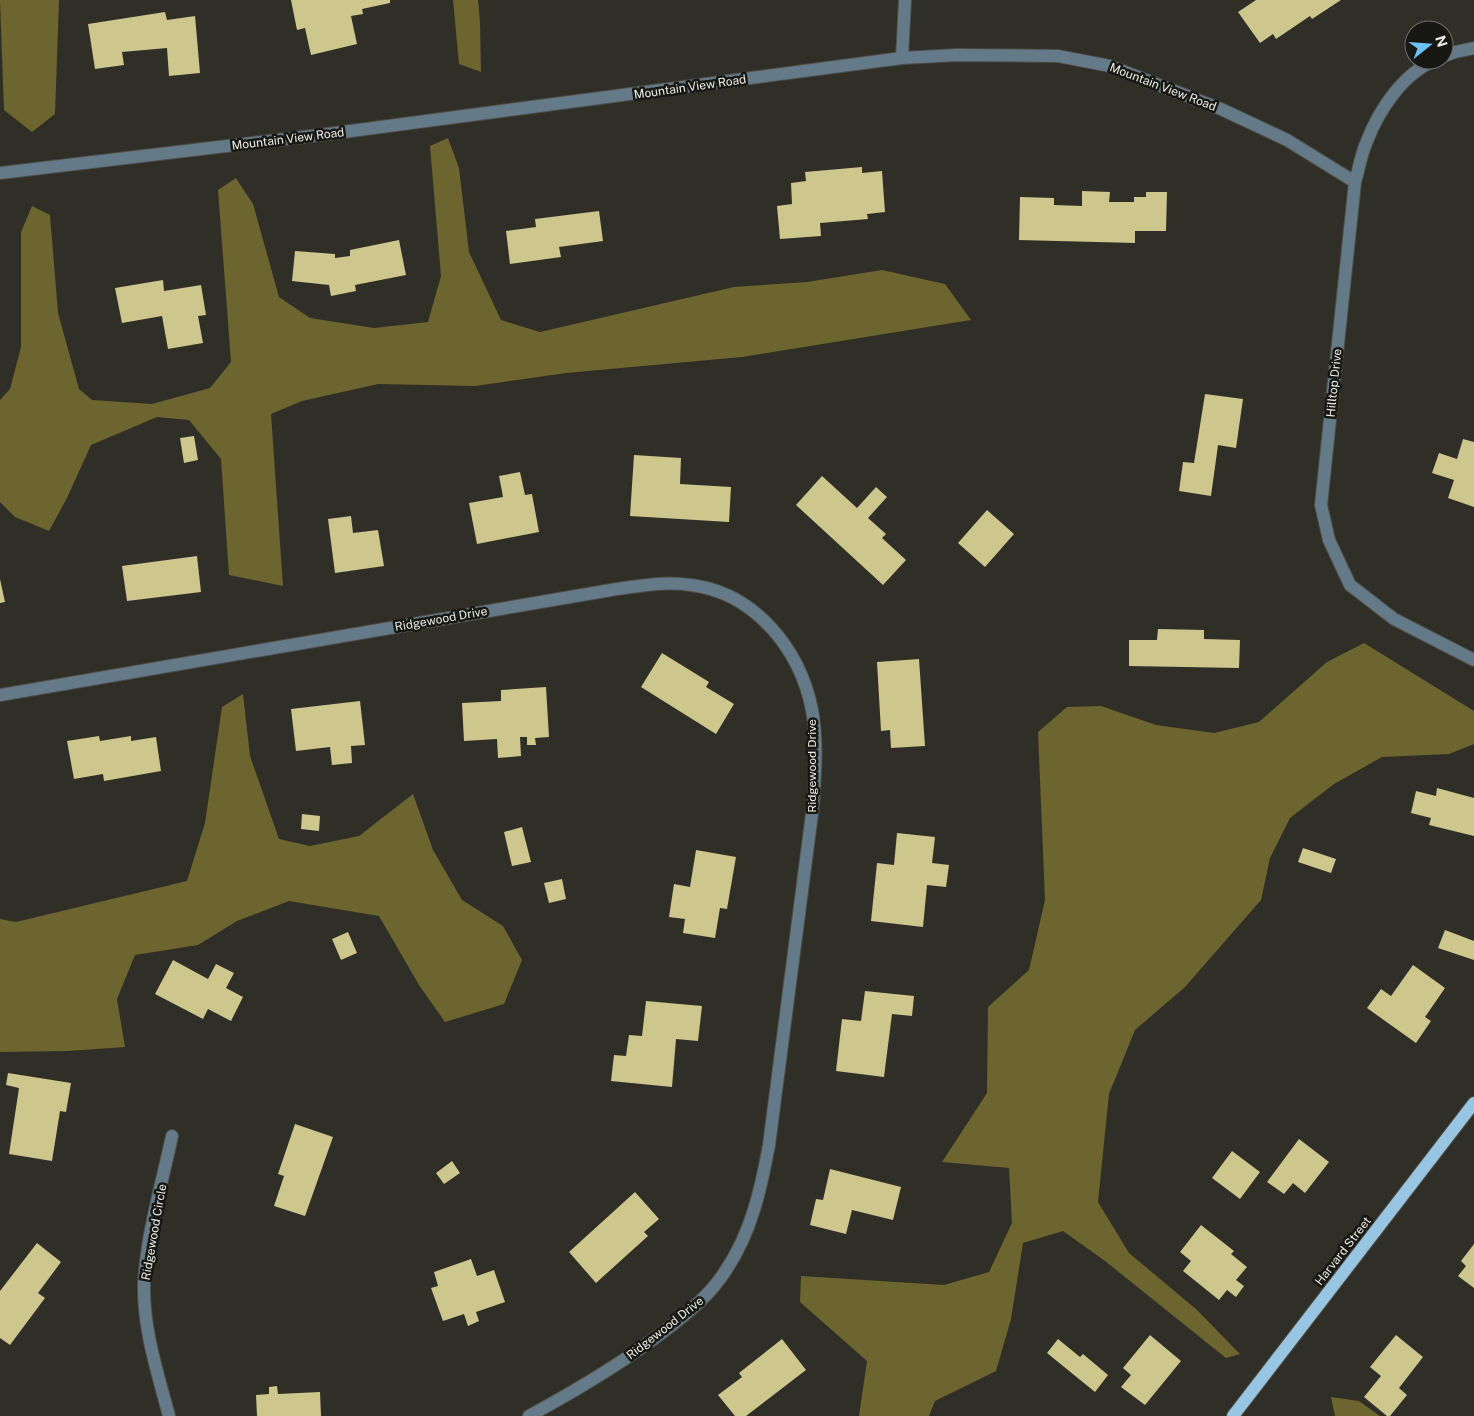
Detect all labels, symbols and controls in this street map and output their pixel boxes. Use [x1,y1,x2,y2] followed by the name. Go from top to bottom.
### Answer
[1404,20,1454,70] north arrow
[1432,34,1451,49] text: N
[1108,60,1218,114] street label: Mountain View Road
[633,72,747,102] street label: Mountain View Road
[231,125,345,153] street label: Mountain View Road
[1323,348,1345,418] street label: Hilltop Drive
[394,604,489,634] street label: Ridgewood Drive
[805,719,819,813] street label: Ridgewood Drive
[139,1183,169,1281] street label: Ridgewood Circle
[1312,1214,1374,1288] street label: Harvard Street
[624,1294,706,1362] street label: Ridgewood Drive

